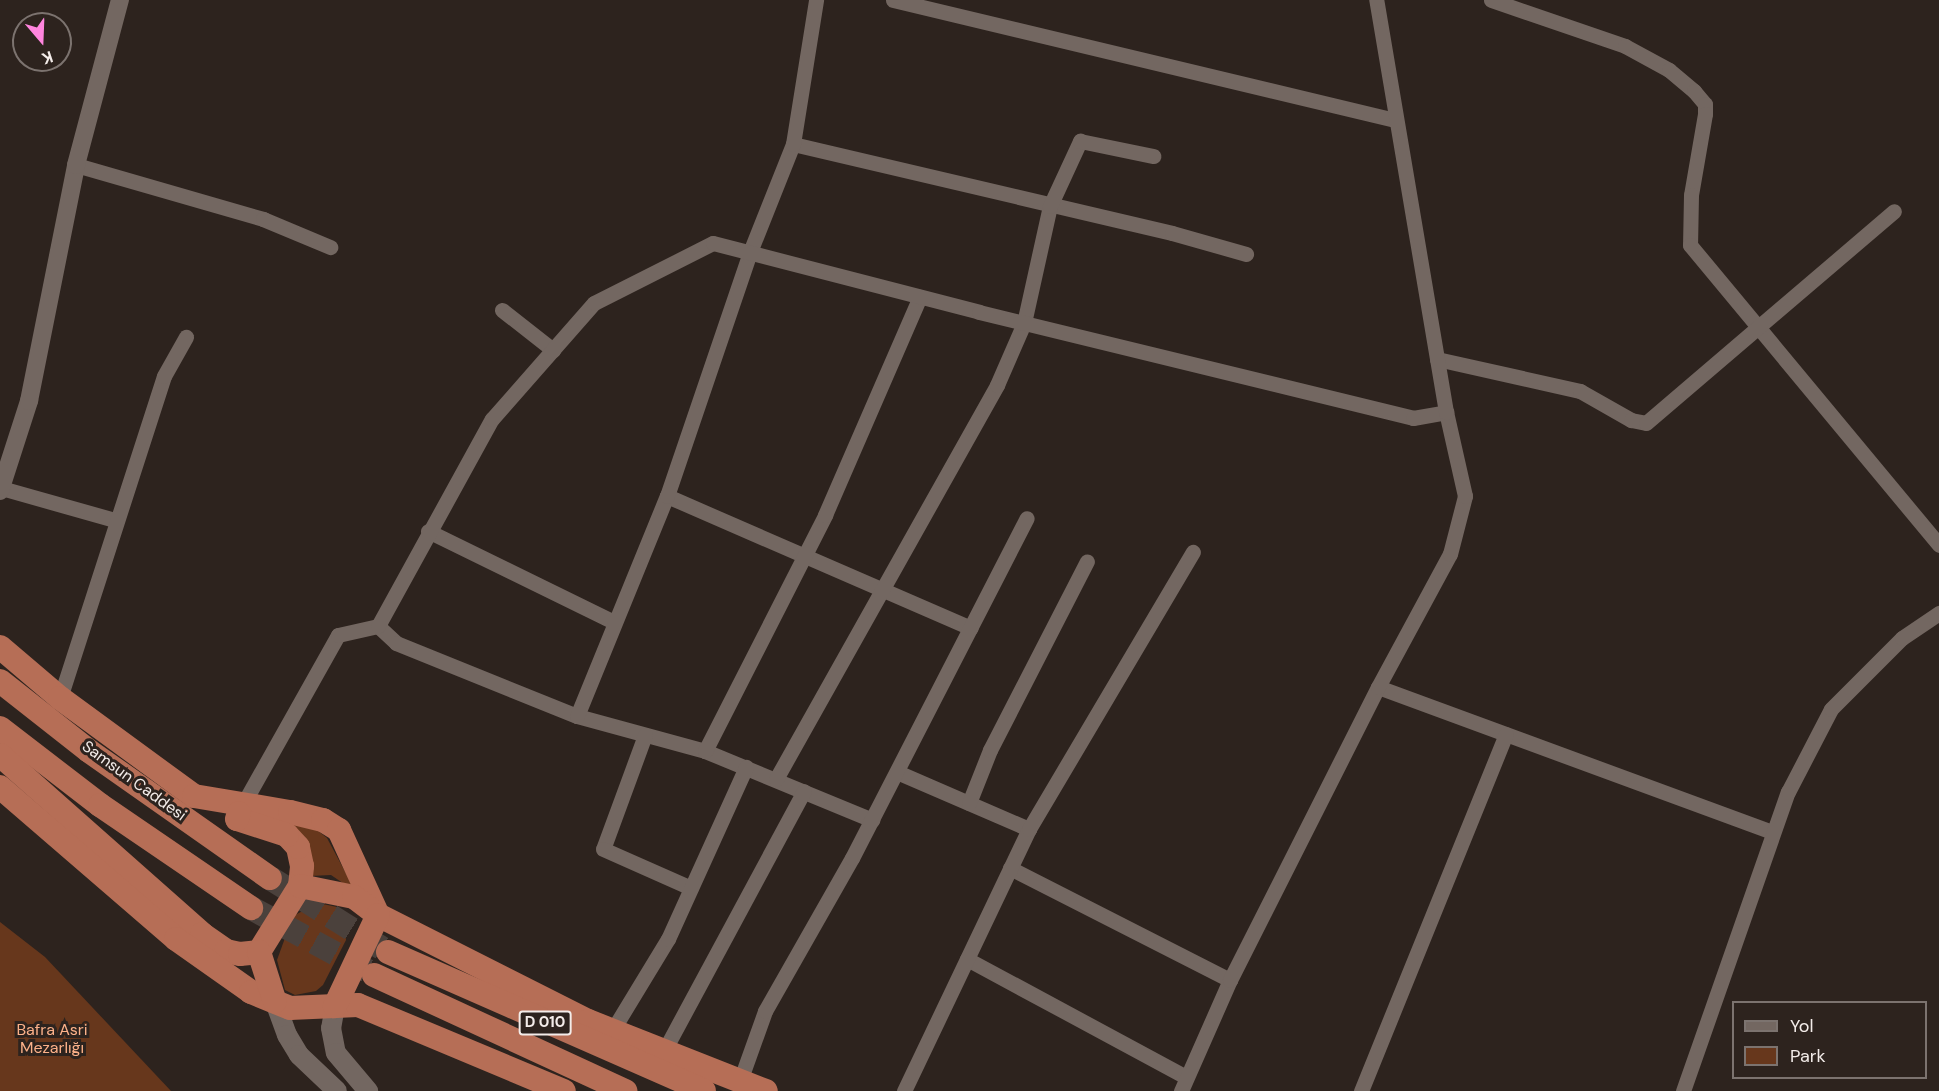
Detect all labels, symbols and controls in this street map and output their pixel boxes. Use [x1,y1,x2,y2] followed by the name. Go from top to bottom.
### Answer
[12,12,72,72] north arrow
[39,46,56,69] text: K
[78,737,190,825] street label: Samsun Caddesi
[1732,1001,1927,1079] legend
[518,1011,572,1035] road number: D 010
[1790,1014,1814,1038] text: Yol
[16,1020,88,1058] park label: Bafra Asri Mezarlığı
[1790,1044,1826,1068] text: Park

